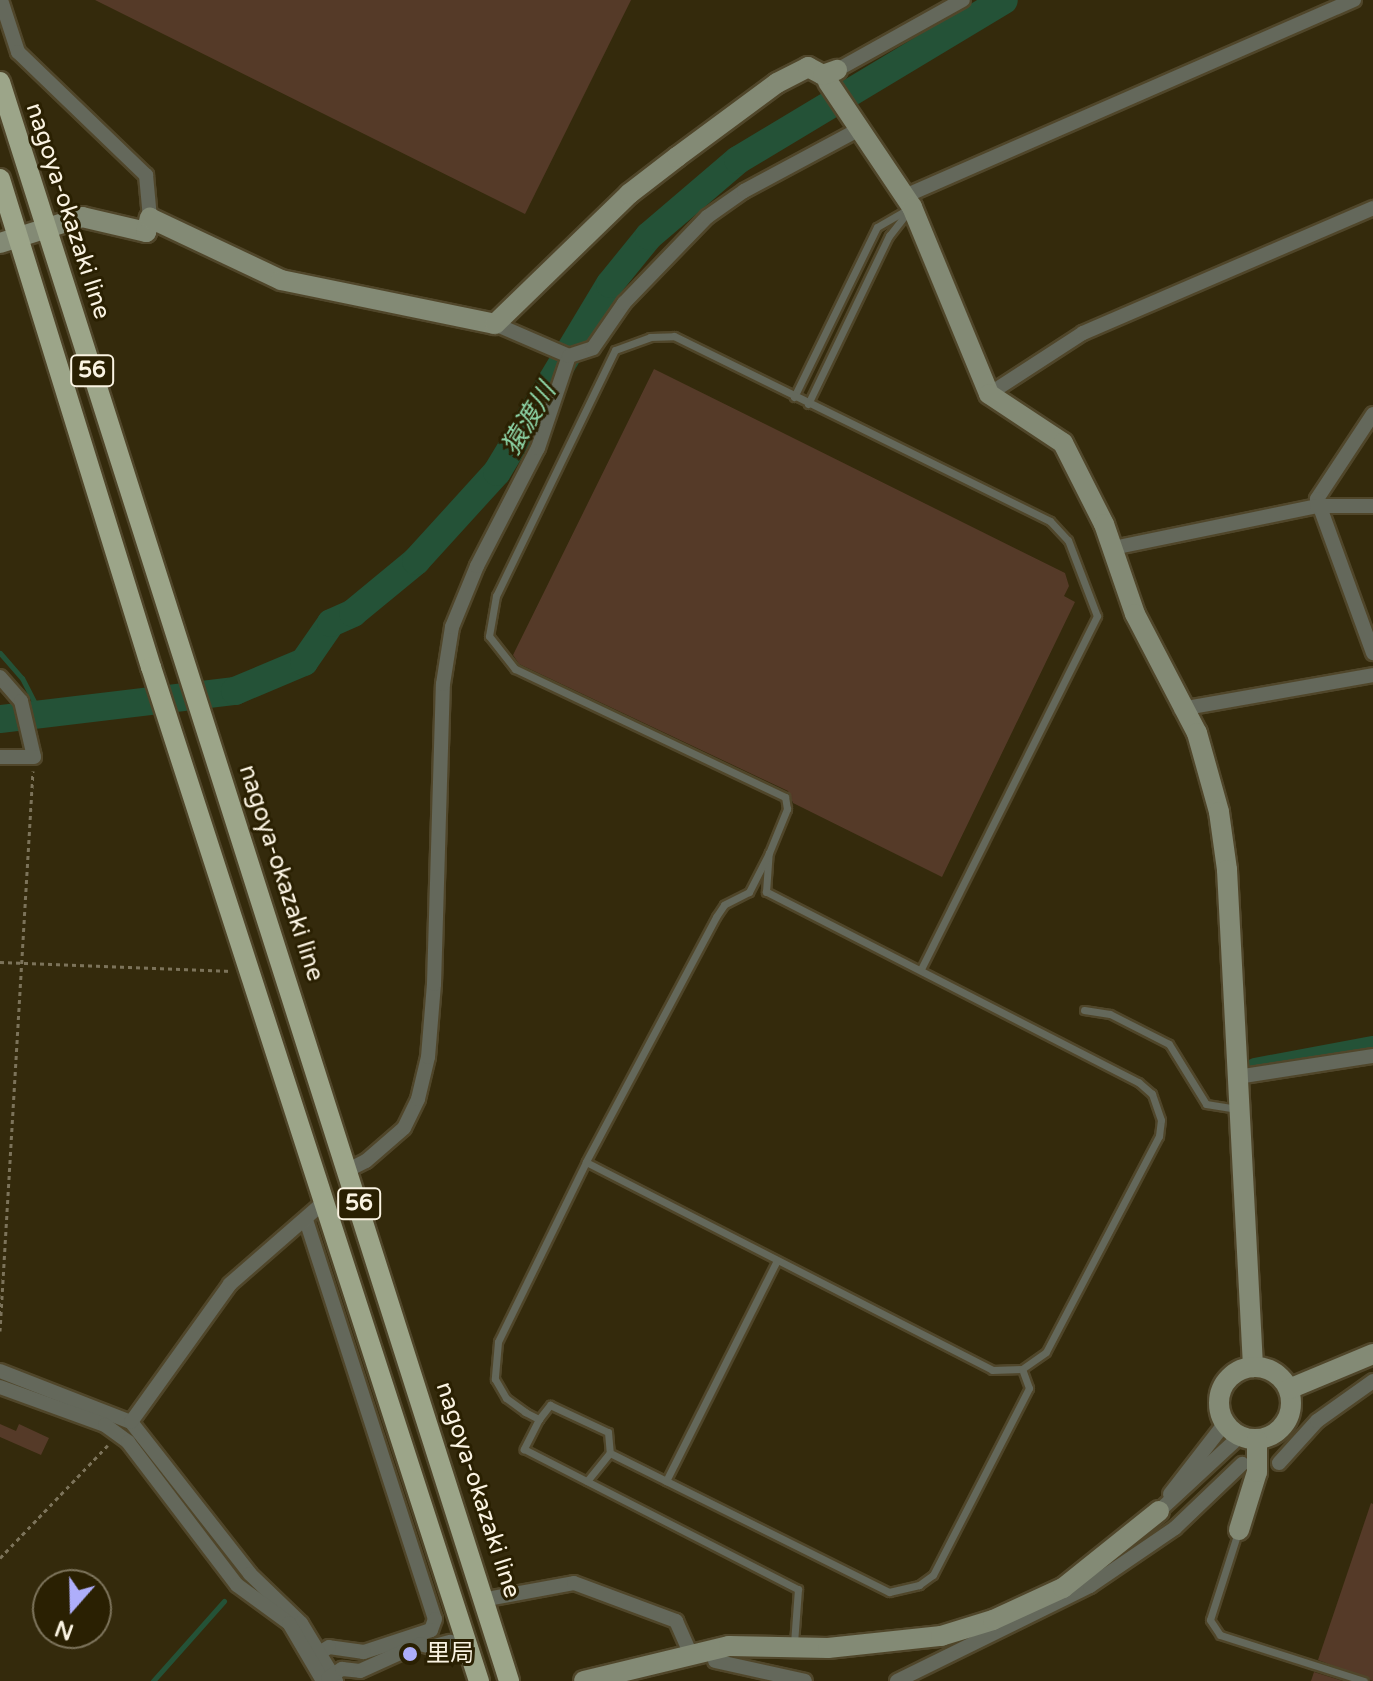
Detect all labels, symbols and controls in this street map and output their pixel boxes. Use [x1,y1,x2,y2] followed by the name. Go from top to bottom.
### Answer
[19,99,117,323] street label: nagoya-okazaki line
[70,353,114,389] road number: 56
[496,378,562,460] water label: 猿渡川
[232,761,330,985] street label: nagoya-okazaki line
[337,1186,381,1222] road number: 56
[429,1378,527,1602] street label: nagoya-okazaki line
[32,1569,112,1649] north arrow
[52,1614,77,1645] text: N
[426,1640,474,1668] place label: 里局
[401,1645,419,1663] marker: 里局

